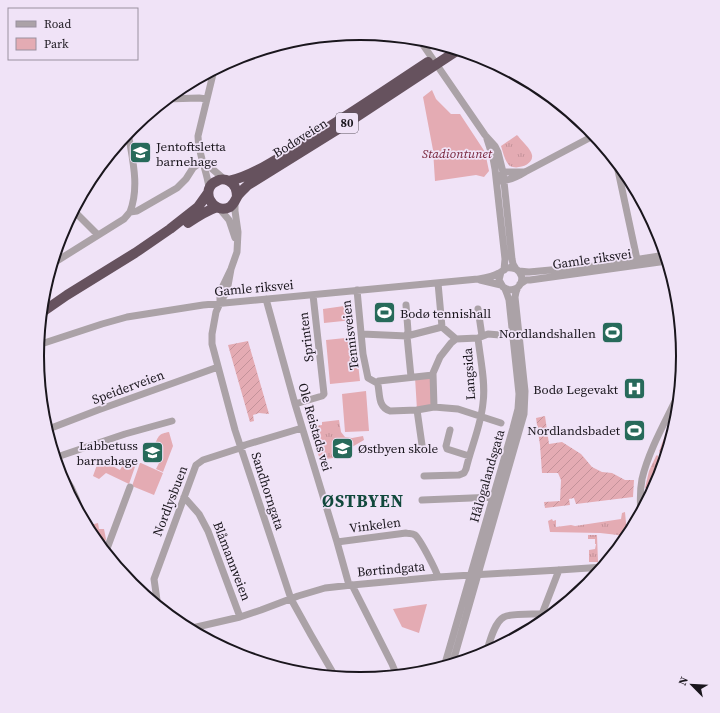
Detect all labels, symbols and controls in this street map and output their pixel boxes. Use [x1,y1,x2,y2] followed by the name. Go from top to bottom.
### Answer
[8,8,138,60] legend
[44,16,71,32] text: Road
[44,36,69,52] text: Park
[336,113,358,133] road number: 80
[270,115,331,161] street label: Bodøveien
[155,138,226,170] place label: Jentoftsletta barnehage
[128,140,154,166] school or university icon: Jentoftsletta barnehage
[422,145,493,162] park label: Stadiontunet
[551,245,633,273] street label: Gamle riksvei
[214,276,294,300] street label: Gamle riksvei
[337,299,363,371] street label: Tennisveien
[371,300,397,326] sports icon: Bodø tennishall
[400,305,491,322] place label: Bodø tennishall
[295,311,317,363] street label: Sprinten
[599,320,625,346] sports icon: Nordlandshallen
[499,325,596,342] place label: Nordlandshallen
[459,347,479,401] street label: Langsida
[90,366,167,408] street label: Speiderveien
[621,376,647,402] hospital icon: Bodø Legevakt
[294,381,336,473] street label: Ole Reistads vei
[533,381,619,398] place label: Bodø Legevakt
[622,417,648,443] sports icon: Nordlandsbadet
[527,422,621,439] place label: Nordlandsbadet
[466,427,508,524] street label: Hålogalandsgata
[330,435,356,461] school or university icon: Østbyen skole
[77,437,138,469] place label: Labbetuss barnehage
[140,439,166,465] school or university icon: Labbetuss barnehage
[358,440,439,457] place label: Østbyen skole
[247,450,289,532] street label: Sandhorngata
[149,463,191,539] street label: Nordlysbuen
[322,489,404,513] district label: ØSTBYEN
[348,513,402,537] street label: Vinkelen
[209,519,255,603] street label: Blåmannveien
[356,558,426,580] street label: Børtindgata
[672,665,712,705] north arrow
[675,674,692,688] text: N

